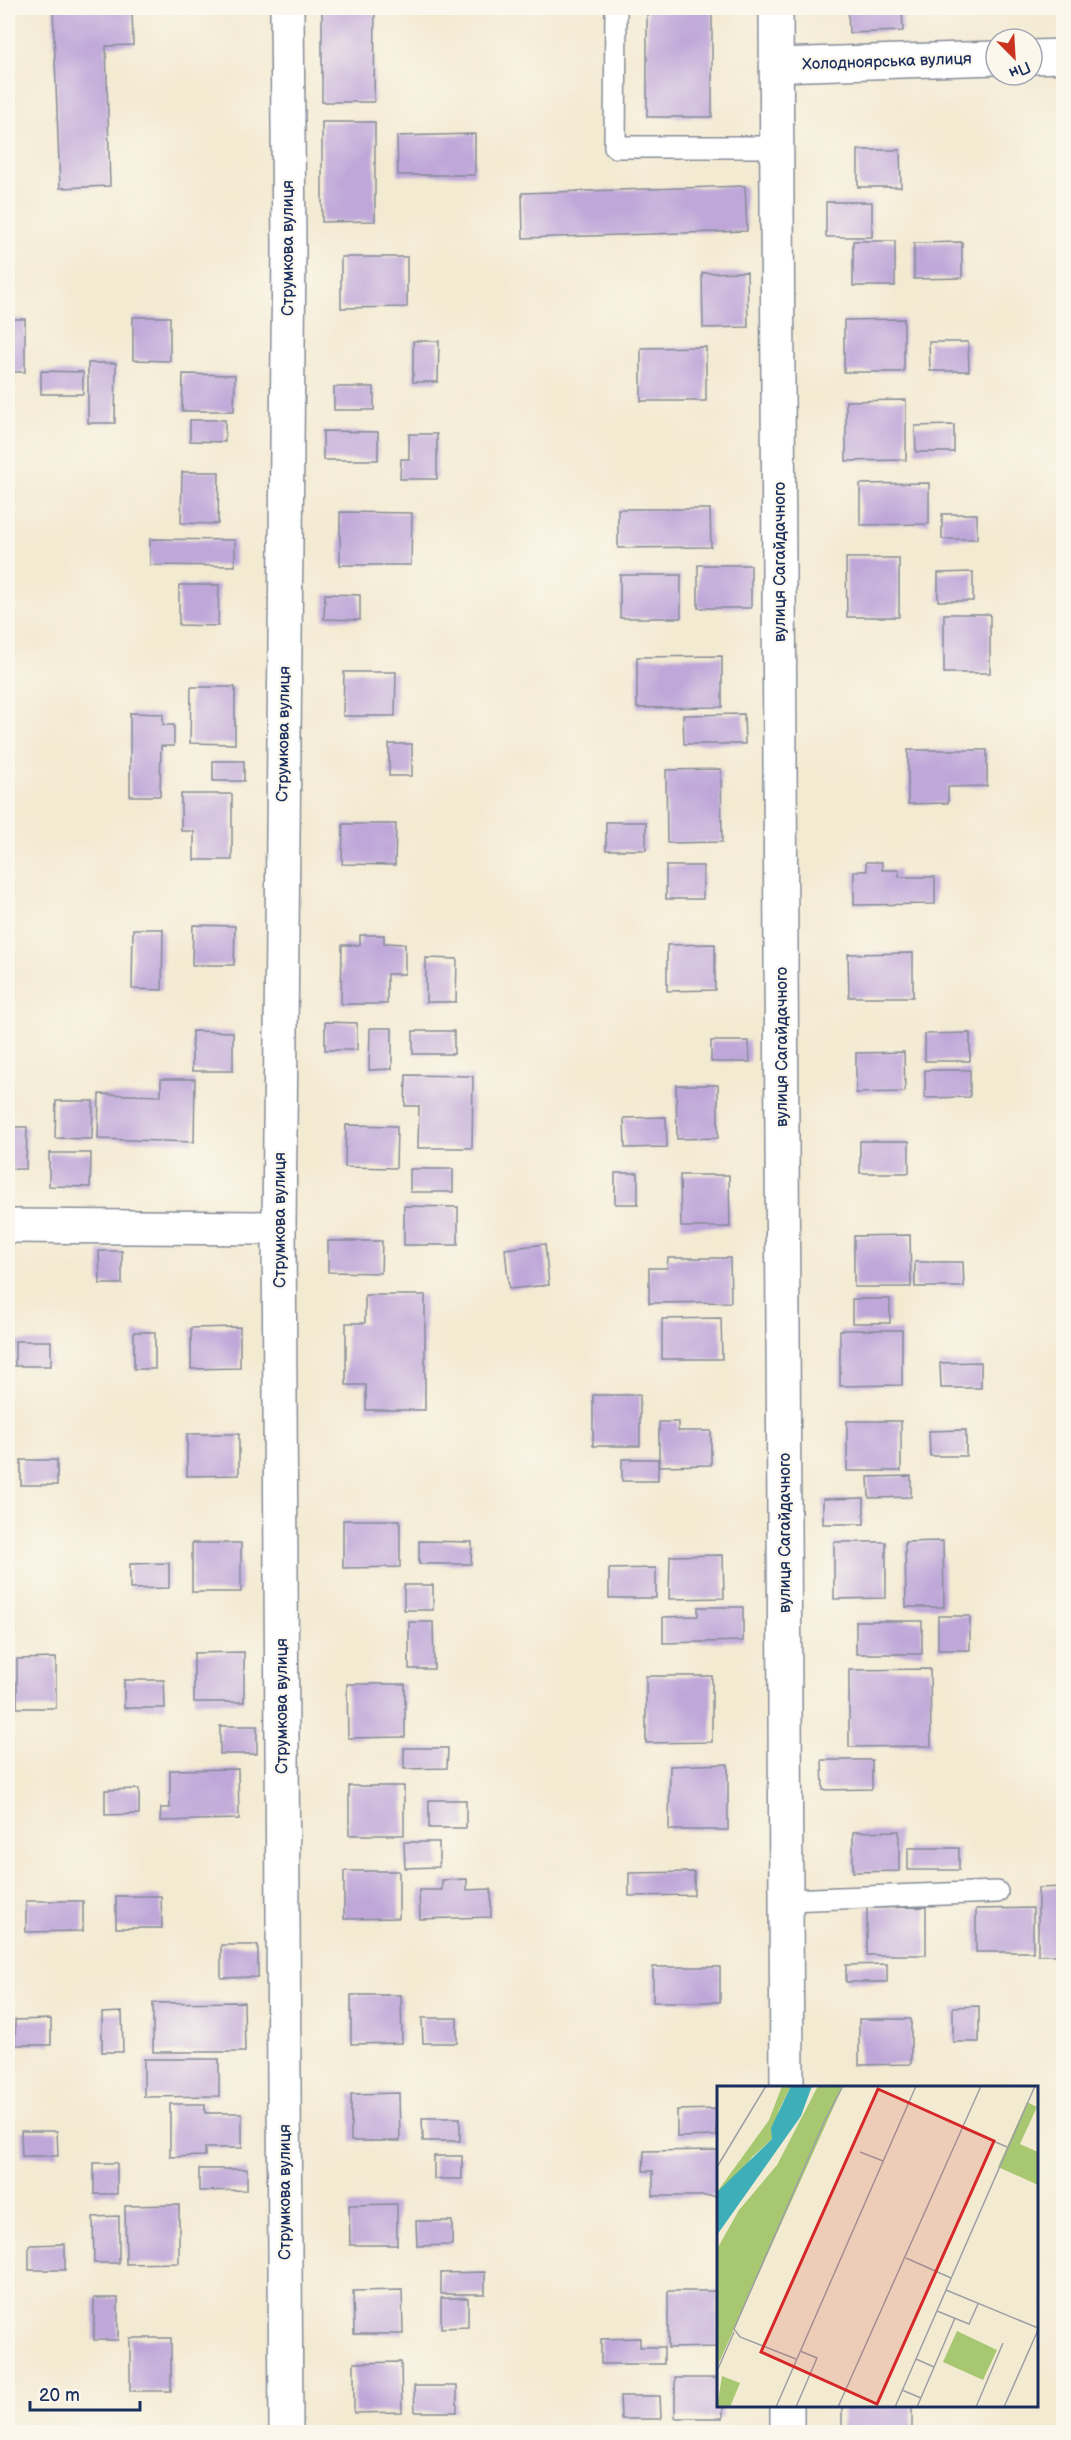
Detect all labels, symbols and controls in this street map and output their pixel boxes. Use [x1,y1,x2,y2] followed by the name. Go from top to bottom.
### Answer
[984,27,1044,87] north arrow
[802,50,972,74] street label: Холодноярська вулиця
[1006,56,1033,82] text: Пн
[279,180,298,316] street label: Струмкова вулиця
[771,482,790,642] street label: вулиця Сагайдачного
[273,666,295,802] street label: Струмкова вулиця
[773,967,792,1127] street label: вулиця Сагайдачного
[271,1152,290,1288] street label: Струмкова вулиця
[776,1453,795,1613] street label: вулиця Сагайдачного
[273,1638,292,1774] street label: Струмкова вулиця
[717,2086,1038,2407] inset map
[276,2124,295,2260] street label: Струмкова вулиця
[30,2374,140,2412] scale bar
[39,2385,80,2406] text: 20 m

